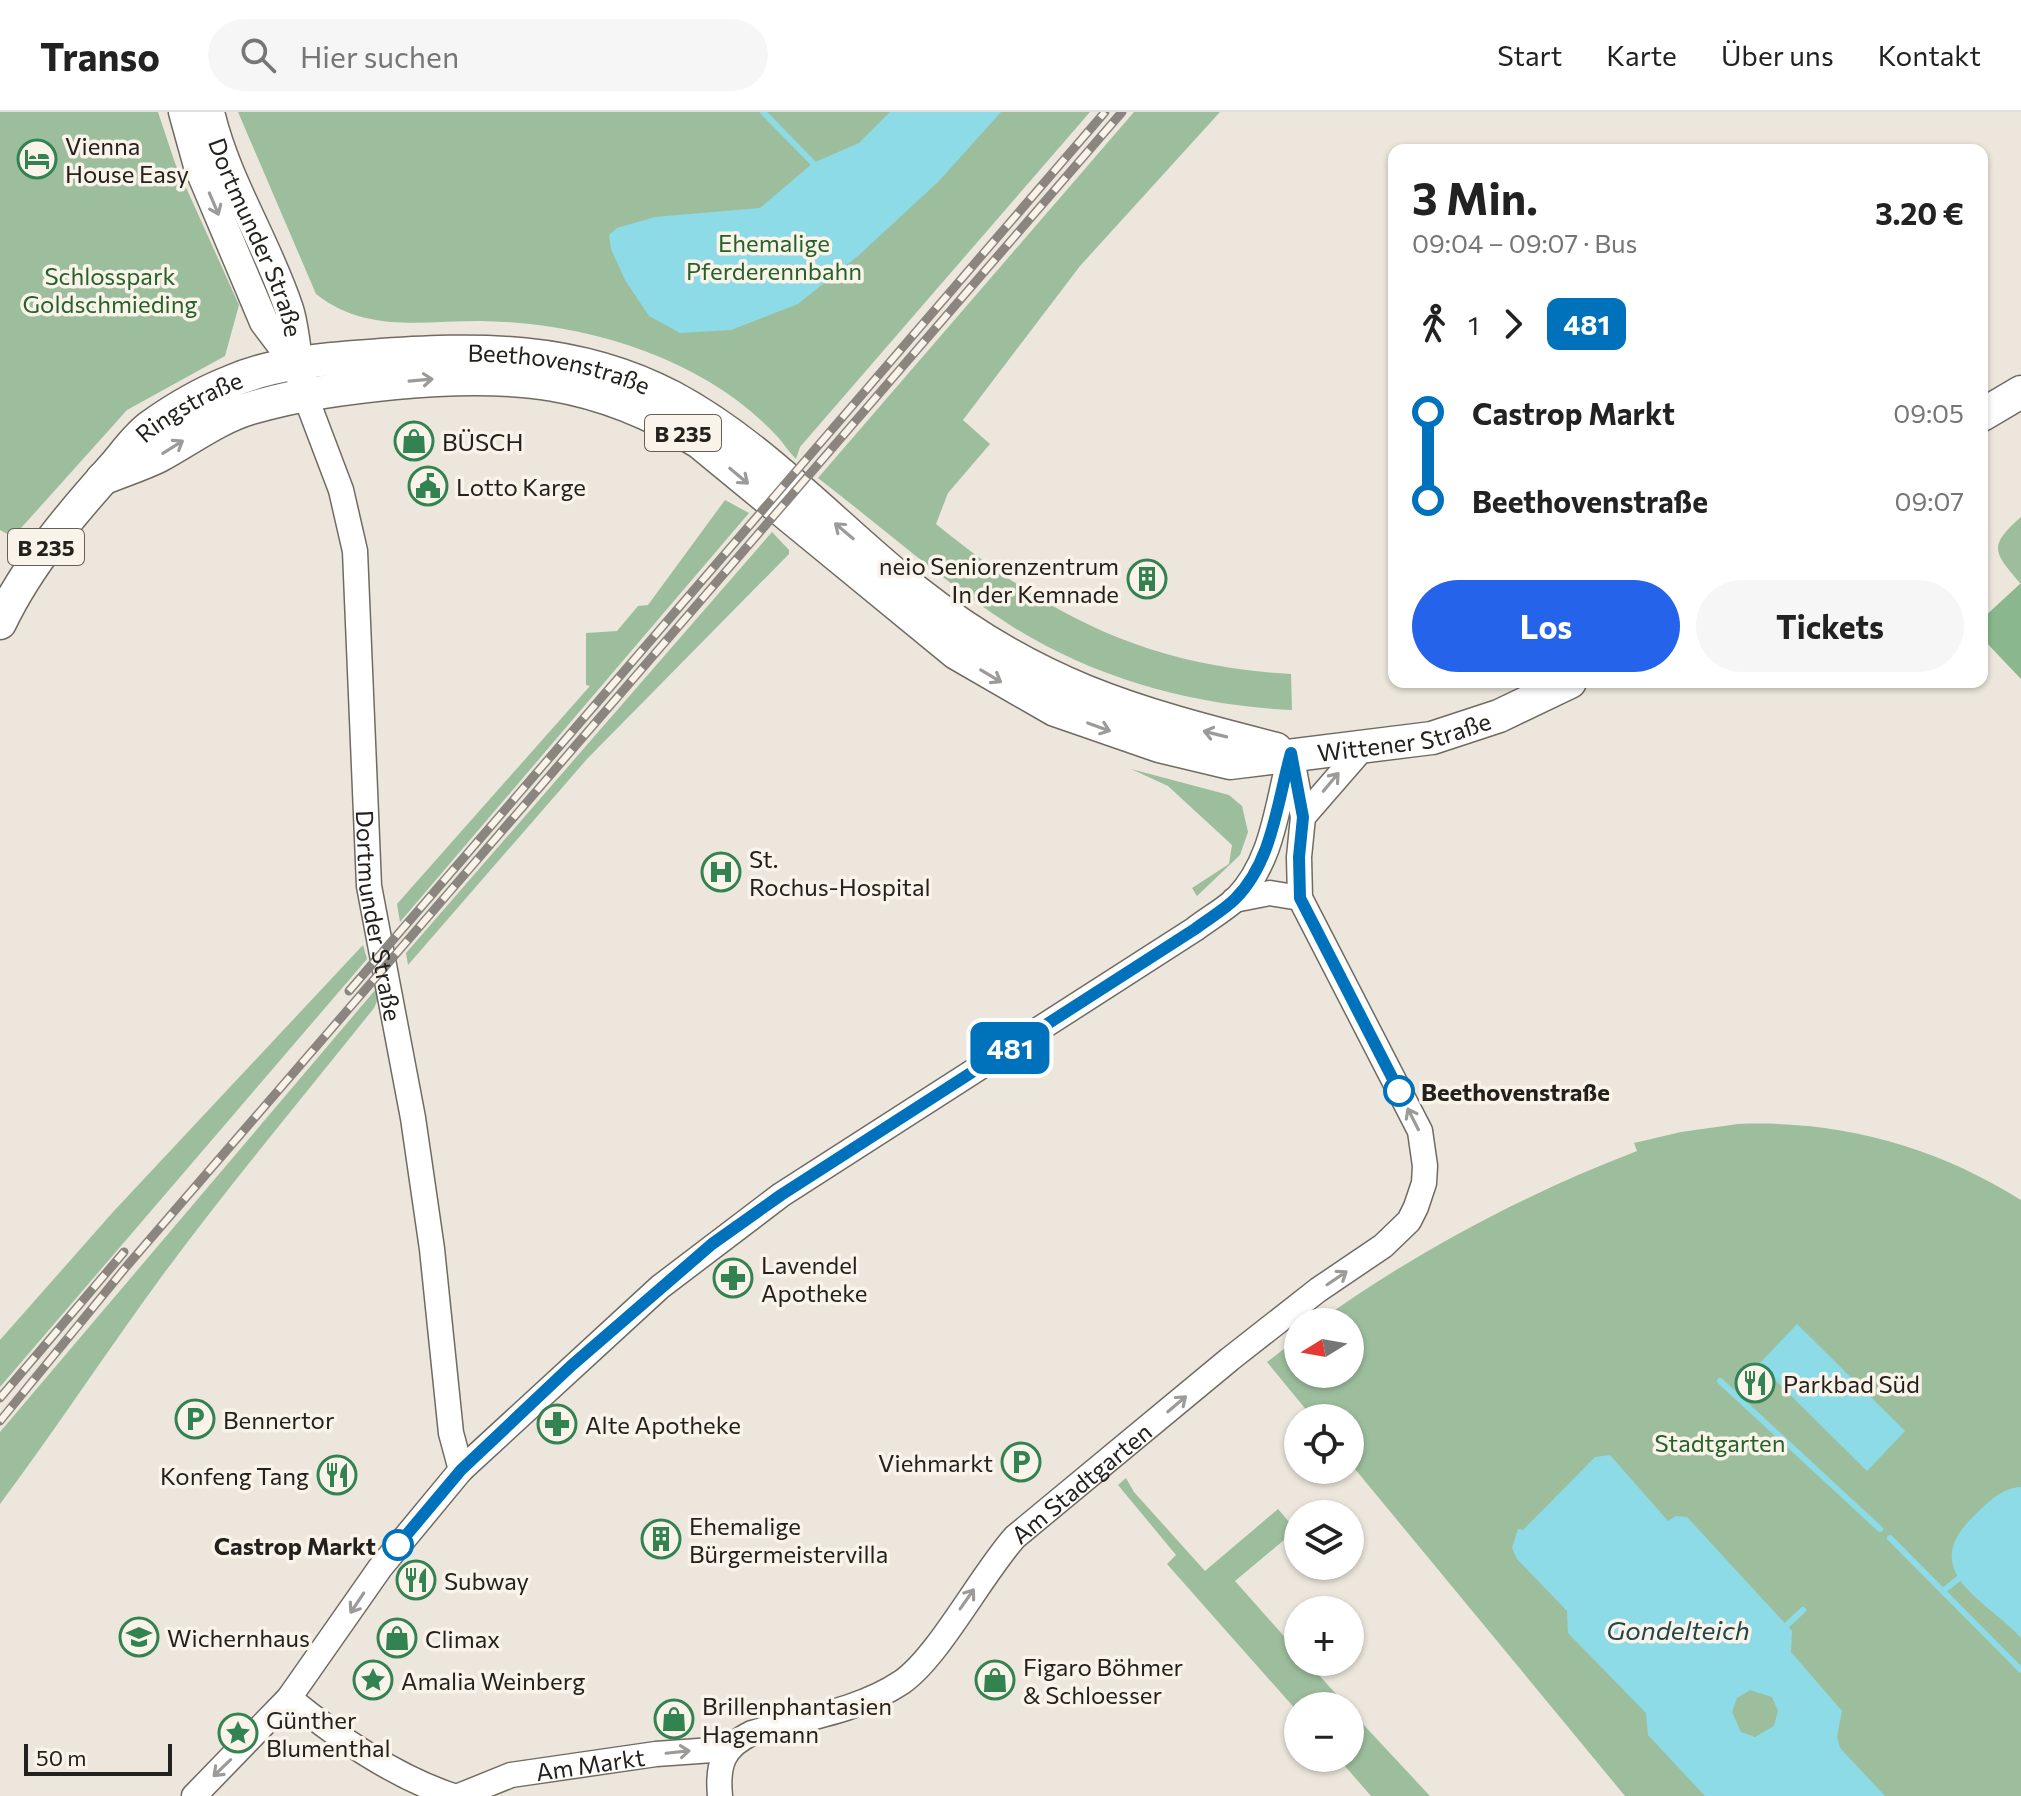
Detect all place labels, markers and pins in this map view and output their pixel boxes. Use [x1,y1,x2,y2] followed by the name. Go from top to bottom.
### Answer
[65,131,189,188] place label: Vienna House Easy
[16,138,58,180] hotel icon: Vienna House Easy
[393,420,435,462] shop icon: BÜSCH
[442,427,524,456] place label: BÜSCH
[407,465,449,507] public building icon: Lotto Karge
[456,472,586,501] place label: Lotto Karge
[879,551,1119,608] place label: neio Seniorenzentrum In der Kemnade
[1126,558,1168,600] building icon: neio Seniorenzentrum In der Kemnade
[749,844,931,901] place label: St. Rochus-Hospital
[700,851,742,893] hospital icon: St. Rochus-Hospital
[1384,1076,1414,1106] marker: Beethovenstraße
[1421,1077,1610,1106] place label: Beethovenstraße
[761,1250,867,1307] place label: Lavendel Apotheke
[712,1257,754,1299] pharmacy icon: Lavendel Apotheke
[1734,1362,1776,1404] restaurant icon: Parkbad Süd
[1783,1369,1920,1398] place label: Parkbad Süd
[174,1398,216,1440] parking icon: Bennertor
[536,1403,578,1445] pharmacy icon: Alte Apotheke
[223,1405,335,1434] place label: Bennertor
[585,1410,741,1439] place label: Alte Apotheke
[1000,1441,1042,1483] parking icon: Viehmarkt
[878,1448,993,1477] place label: Viehmarkt
[316,1454,358,1496] restaurant icon: Konfeng Tang
[160,1461,309,1490] place label: Konfeng Tang
[689,1511,888,1568] place label: Ehemalige Bürgermeistervilla
[640,1518,682,1560] building icon: Ehemalige Bürgermeistervilla
[383,1530,413,1560] marker: Castrop Markt
[214,1531,376,1560] place label: Castrop Markt
[395,1559,437,1601] restaurant icon: Subway
[444,1566,529,1595] place label: Subway
[118,1616,160,1658] school or university icon: Wichernhaus
[376,1617,418,1659] shop icon: Climax
[167,1623,310,1652] place label: Wichernhaus
[425,1624,500,1653] place label: Climax
[1023,1652,1184,1709] place label: Figaro Böhmer & Schloesser
[352,1659,394,1701] place icon: Amalia Weinberg
[974,1659,1016,1701] shop icon: Figaro Böhmer & Schloesser
[401,1666,585,1695] place label: Amalia Weinberg
[702,1691,892,1748] place label: Brillenphantasien Hagemann
[653,1698,695,1740] shop icon: Brillenphantasien Hagemann
[266,1705,391,1762] place label: Günther Blumenthal
[217,1712,259,1754] place icon: Günther Blumenthal

